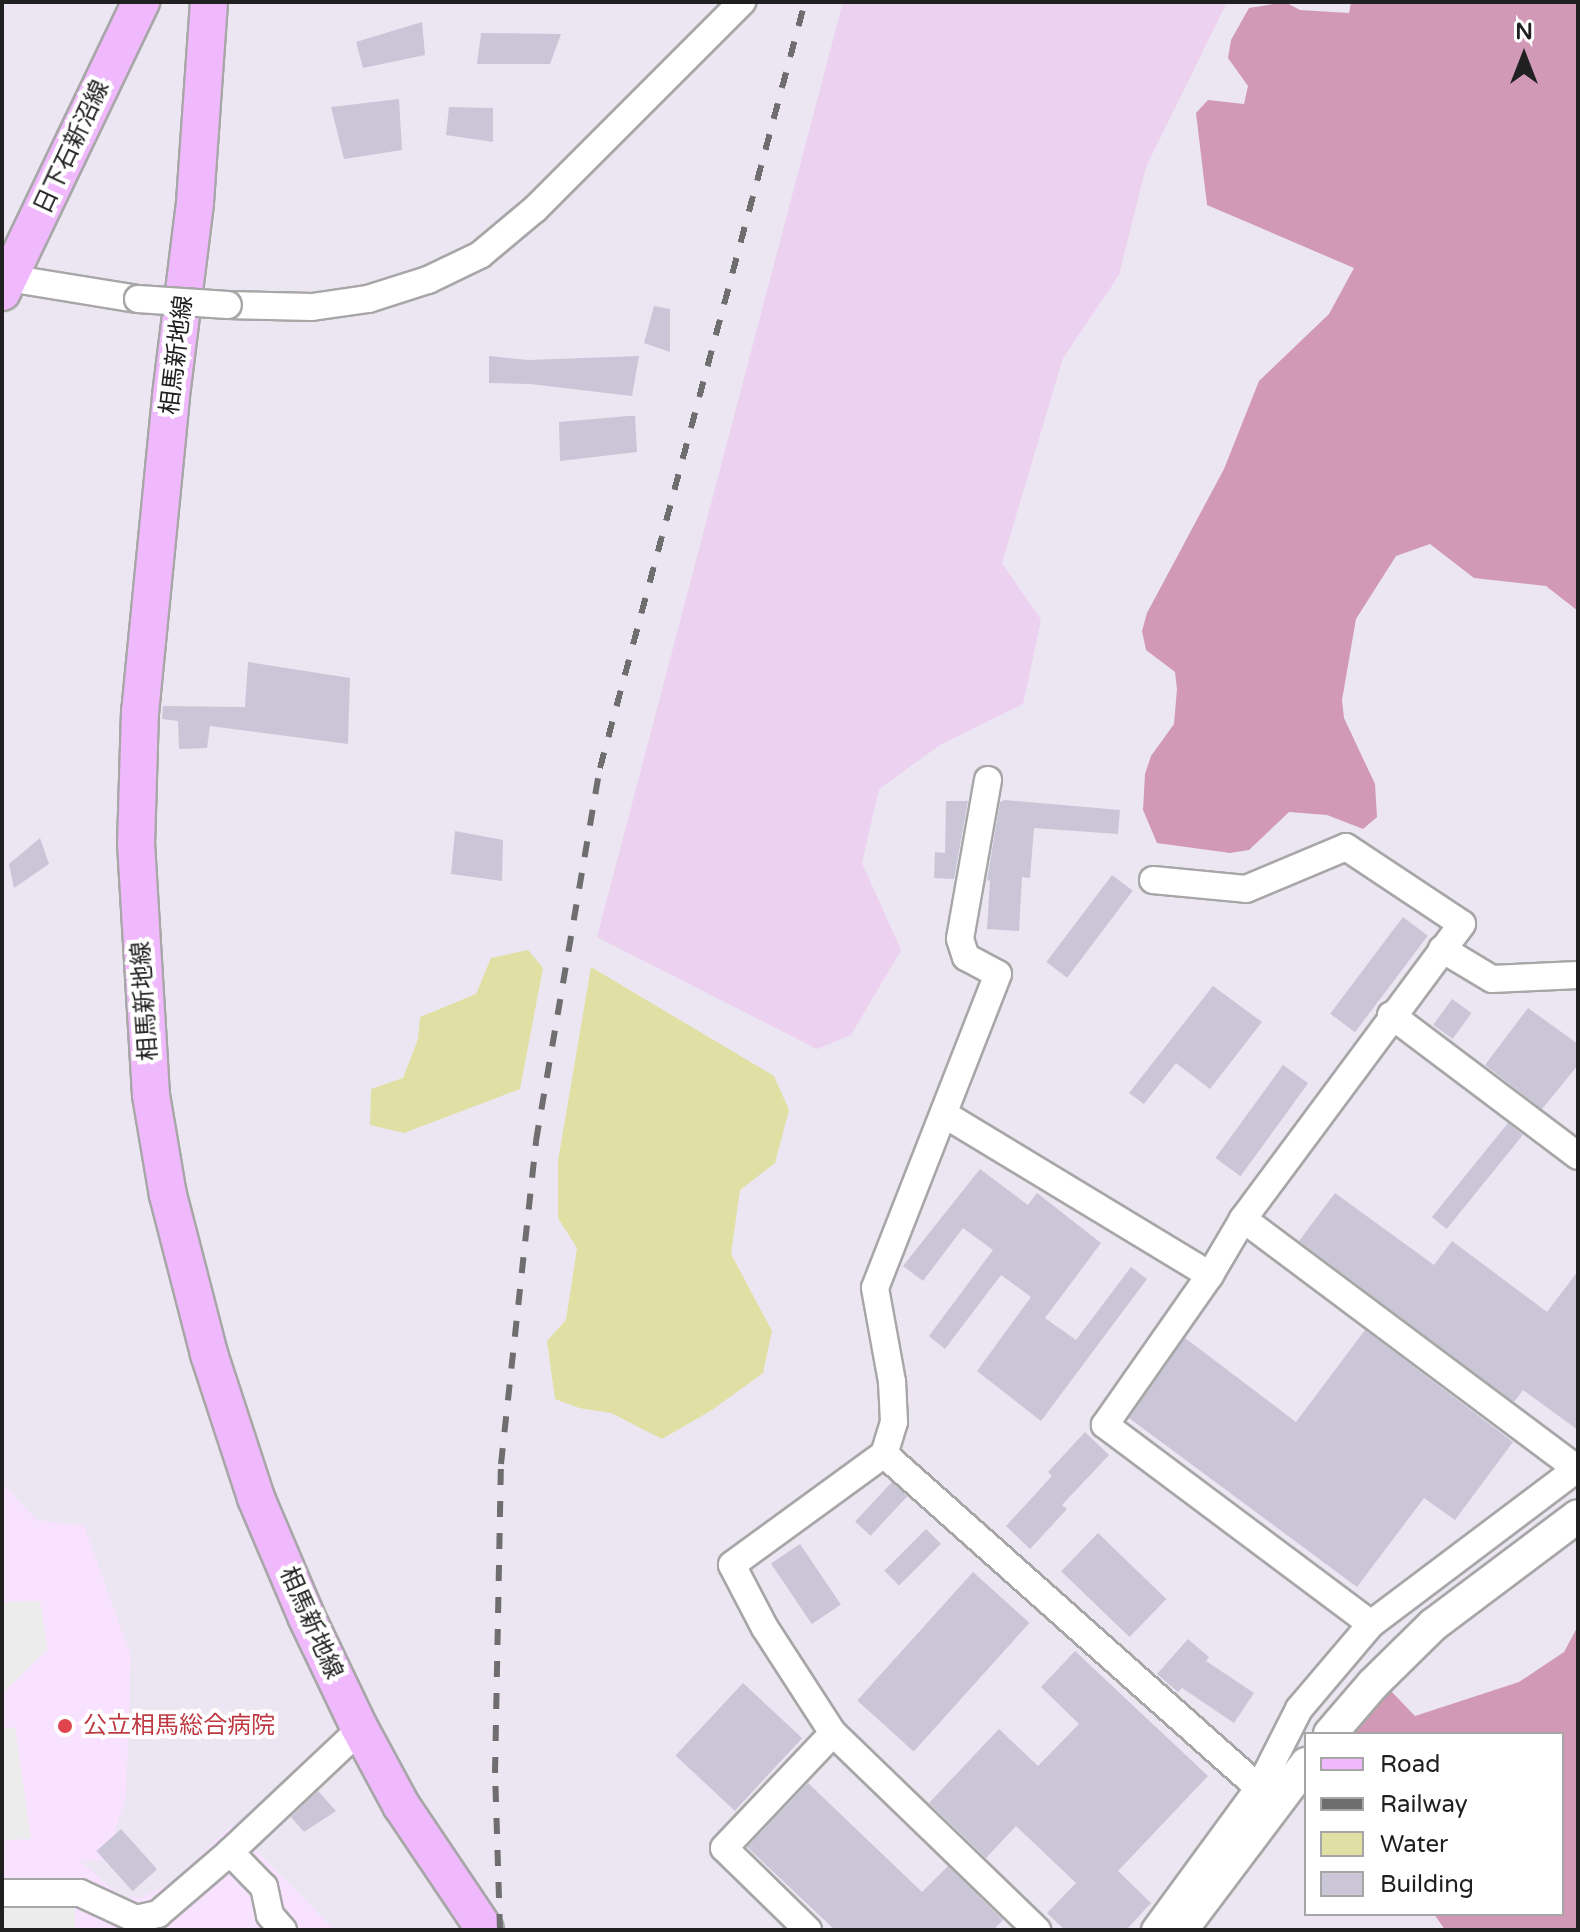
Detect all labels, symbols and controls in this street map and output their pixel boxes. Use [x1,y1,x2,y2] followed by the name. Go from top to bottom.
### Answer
[1484,16,1564,96] north arrow
[1515,19,1533,45] text: N
[29,76,115,218] street label: 日下石新沼線
[155,294,199,416] street label: 相馬新地線
[126,940,164,1062] street label: 相馬新地線
[273,1562,349,1684] street label: 相馬新地線
[83,1712,275,1740] place label: 公立相馬総合病院
[54,1715,76,1737] marker: 公立相馬総合病院
[1304,1732,1564,1916] legend
[1380,1750,1440,1779] text: Road
[1380,1790,1468,1819] text: Railway
[1380,1830,1448,1859] text: Water
[1380,1870,1474,1899] text: Building

